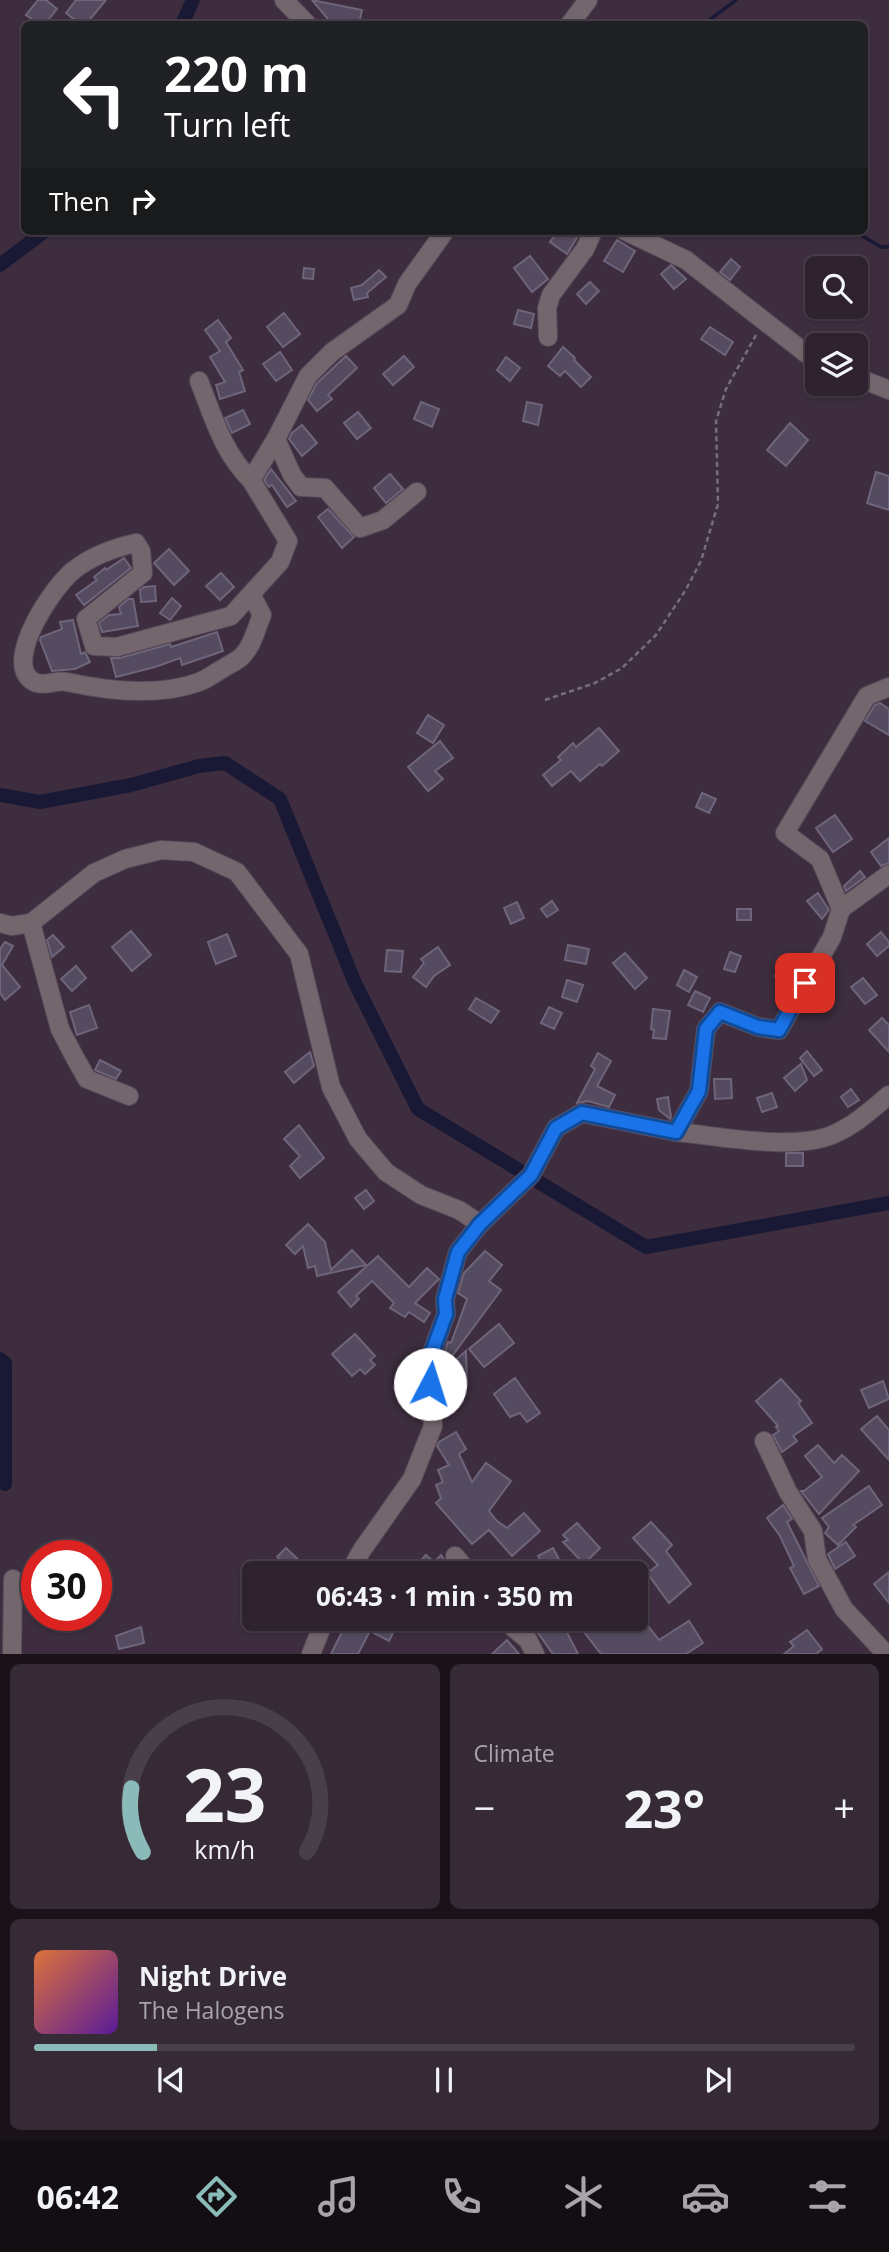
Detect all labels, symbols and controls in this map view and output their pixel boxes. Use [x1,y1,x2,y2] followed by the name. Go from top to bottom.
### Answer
[164,40,309,106] text: 220 m
[49,49,140,140] icon: left
[164,103,290,146] text: Turn left
[124,182,162,220] icon: right
[49,183,110,219] text: Then
[805,256,868,396] map controls
[805,256,868,319] button: search
[805,333,868,396] button: layers
[775,953,835,1013] pin
[786,964,824,1002] icon: arrive
[393,1347,467,1421] position arrow
[21,1540,112,1631] speed limit sign: 30
[316,1578,574,1614] text: 06:43 · 1 min · 350 m
[474,1737,555,1769] text: Climate
[183,1745,266,1844] text: 23
[623,1772,705,1843] text: 23°
[474,1781,495,1833] text: −
[833,1781,855,1833] text: +
[194,1832,255,1866] text: km/h
[139,1958,287,1994] text: Night Drive
[139,1994,285,2026] text: The Halogens
[152,2061,190,2099] icon: previous
[425,2061,463,2099] icon: pause
[699,2061,737,2099] icon: next
[192,2172,241,2221] icon: directions
[314,2172,363,2221] icon: music
[437,2172,486,2221] icon: phone
[559,2172,608,2221] icon: climate
[681,2172,730,2221] icon: car
[803,2172,852,2221] icon: filters
[37,2175,119,2218] text: 06:42

